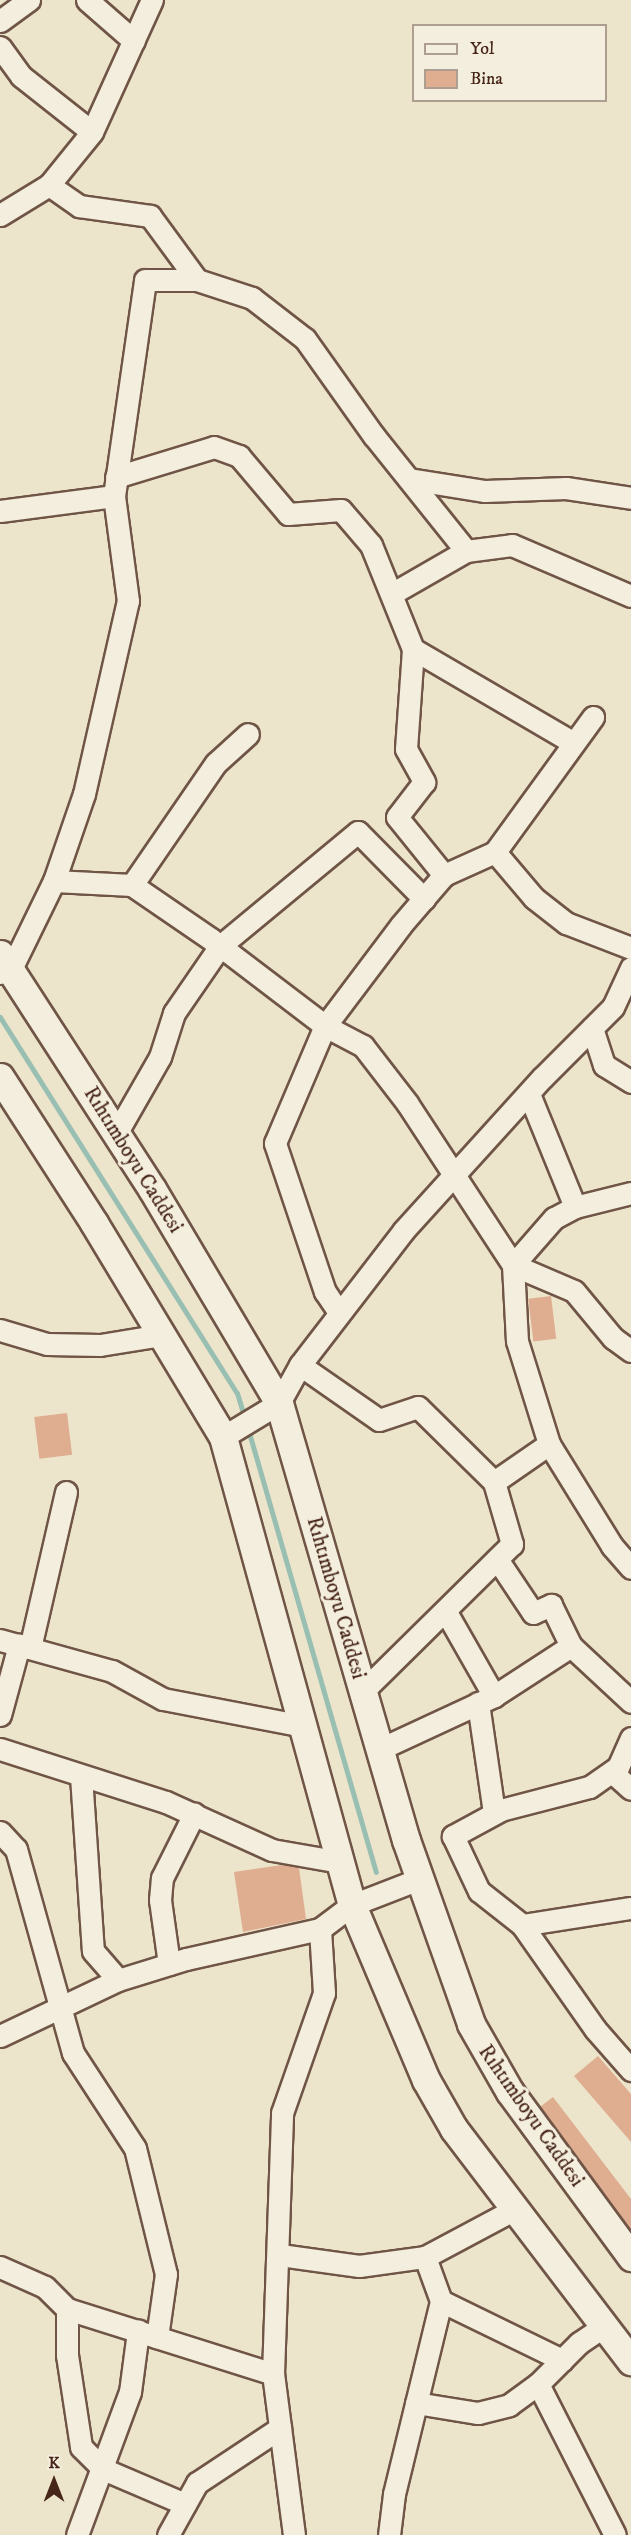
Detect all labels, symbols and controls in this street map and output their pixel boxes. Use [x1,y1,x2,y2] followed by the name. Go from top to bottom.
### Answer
[412,24,607,102] legend
[470,38,494,60] text: Yol
[470,68,503,90] text: Bina
[78,1082,188,1238] street label: Rıhtımboyu Caddesi
[301,1514,371,1682] street label: Rıhtımboyu Caddesi
[473,2040,589,2192] street label: Rıhtımboyu Caddesi
[24,2451,84,2511] north arrow
[48,2453,60,2473] text: K

